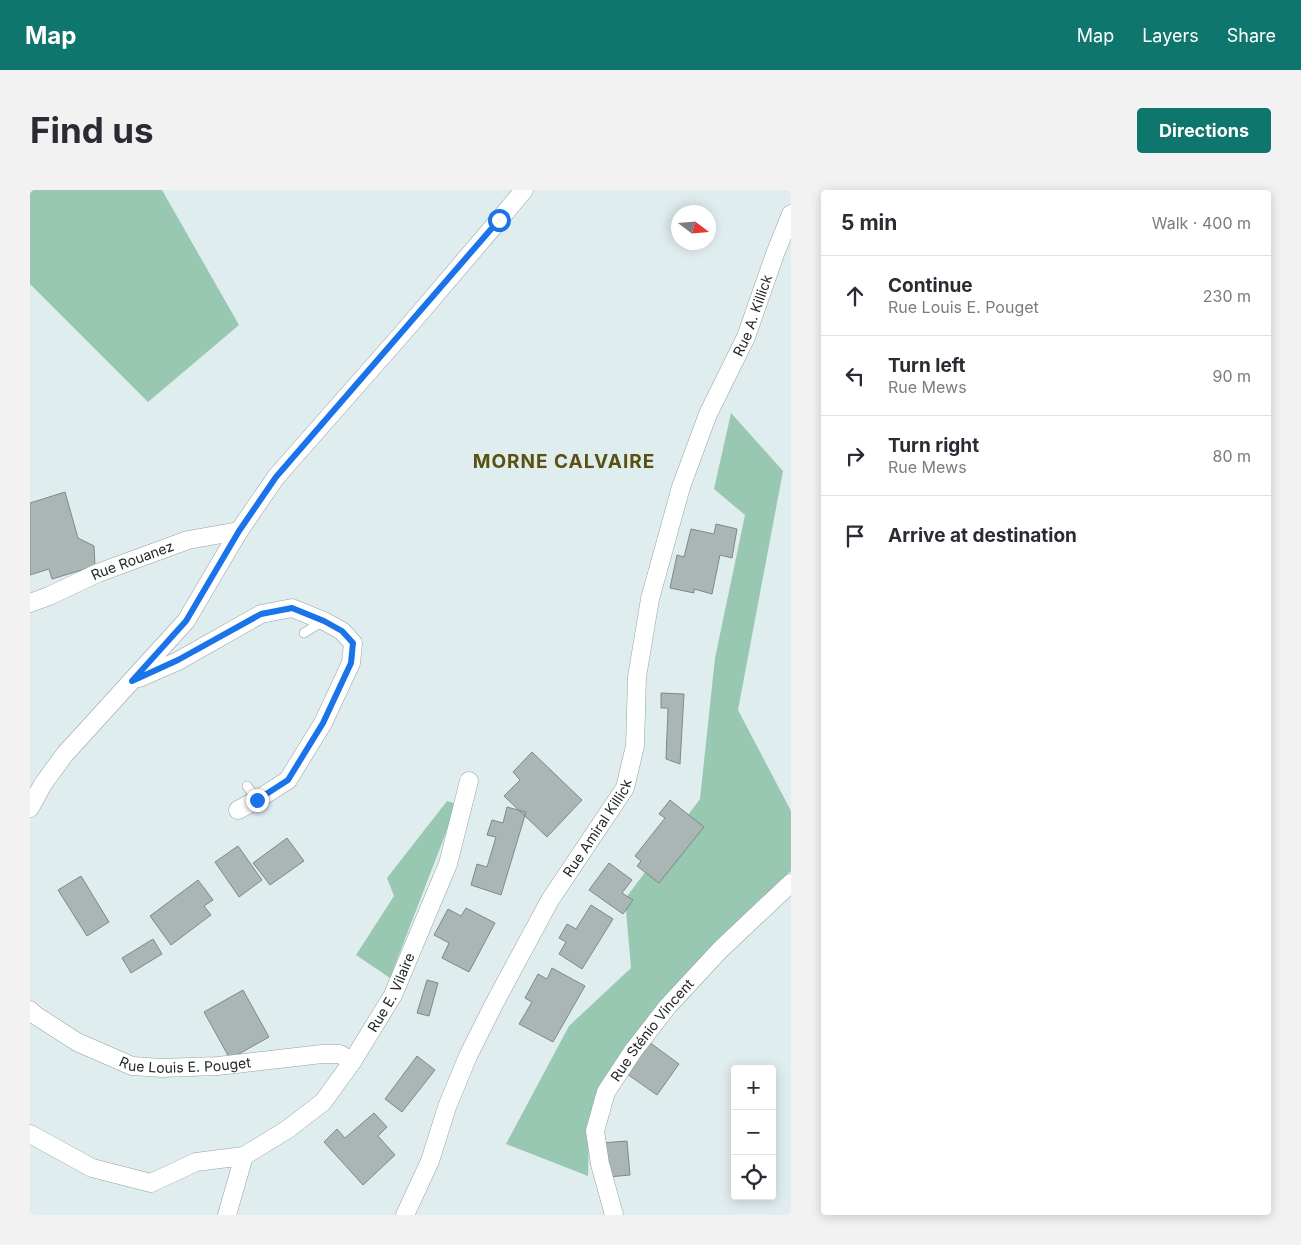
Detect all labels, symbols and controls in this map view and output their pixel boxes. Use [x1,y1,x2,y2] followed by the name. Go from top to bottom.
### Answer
[25,21,76,50] text: Map
[1077,25,1114,46] text: Map
[1142,25,1199,46] text: Layers
[1227,25,1276,46] text: Share
[1137,108,1271,153] button: Directions
[30,109,154,151] text: Find us
[671,205,716,250] north arrow
[488,209,511,232] route start
[841,210,897,235] text: 5 min
[1152,213,1251,233] text: Walk · 400 m
[729,272,775,359] street label: Rue A. Killick
[888,274,973,297] text: Continue
[841,282,869,310] icon: ahead
[1203,286,1251,306] text: 230 m
[888,297,1039,317] text: Rue Louis E. Pouget
[888,354,966,377] text: Turn left
[841,362,869,390] icon: left
[1212,366,1251,386] text: 90 m
[888,377,967,397] text: Rue Mews
[888,434,979,457] text: Turn right
[841,442,869,470] icon: right
[1212,446,1251,466] text: 80 m
[473,450,655,473] district label: MORNE CALVAIRE
[888,457,967,477] text: Rue Mews
[841,522,869,550] icon: arrive
[888,524,1077,547] text: Arrive at destination
[88,537,176,583] street label: Rue Rouanez
[559,777,635,880] street label: Rue Amiral Killick
[246,789,269,812] route end
[364,950,418,1035] street label: Rue E. Vilaire
[606,975,697,1084] street label: Rue Sténio Vincent
[117,1053,252,1076] street label: Rue Louis E. Pouget
[731,1065,776,1200] map controls
[731,1065,776,1110] button: +
[731,1110,776,1155] button: −
[731,1155,776,1200] button: locate

